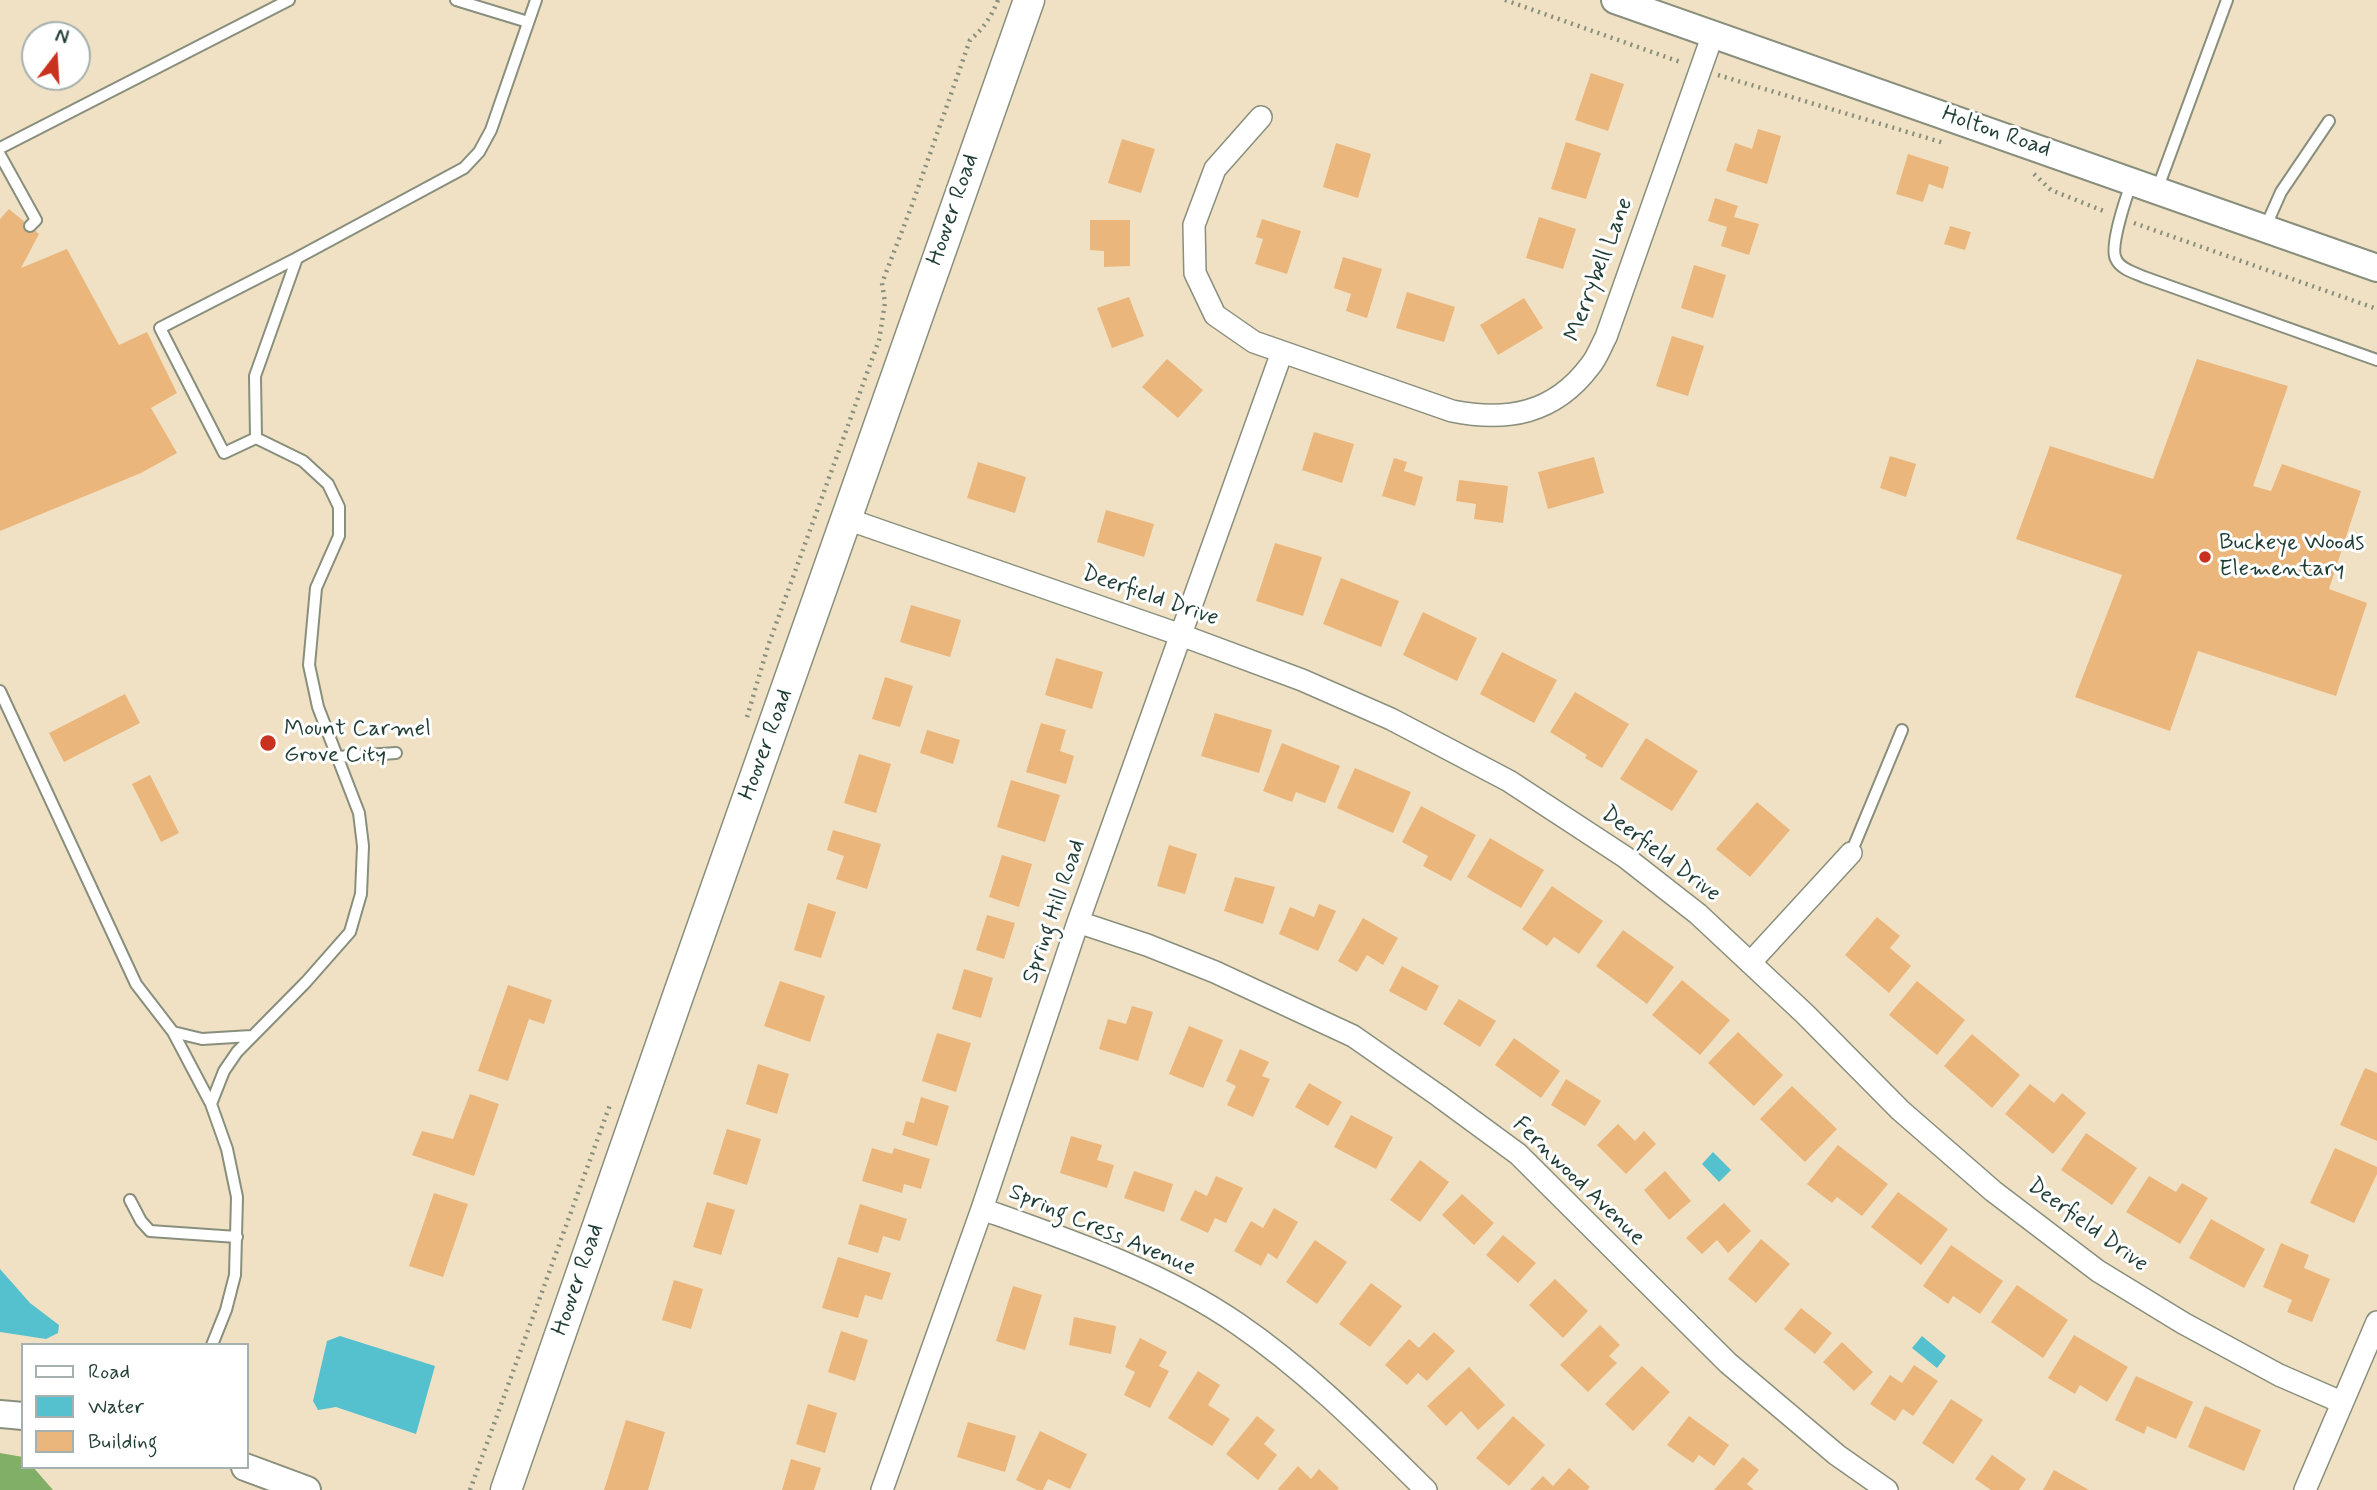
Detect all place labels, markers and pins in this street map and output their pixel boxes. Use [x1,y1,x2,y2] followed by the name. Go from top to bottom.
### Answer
[2219,530,2364,584] place label: Buckeye Woods Elementary
[2197,549,2213,565] marker: Buckeye Woods Elementary
[284,716,431,770] place label: Mount Carmel Grove City
[258,733,278,753] marker: Mount Carmel Grove City

